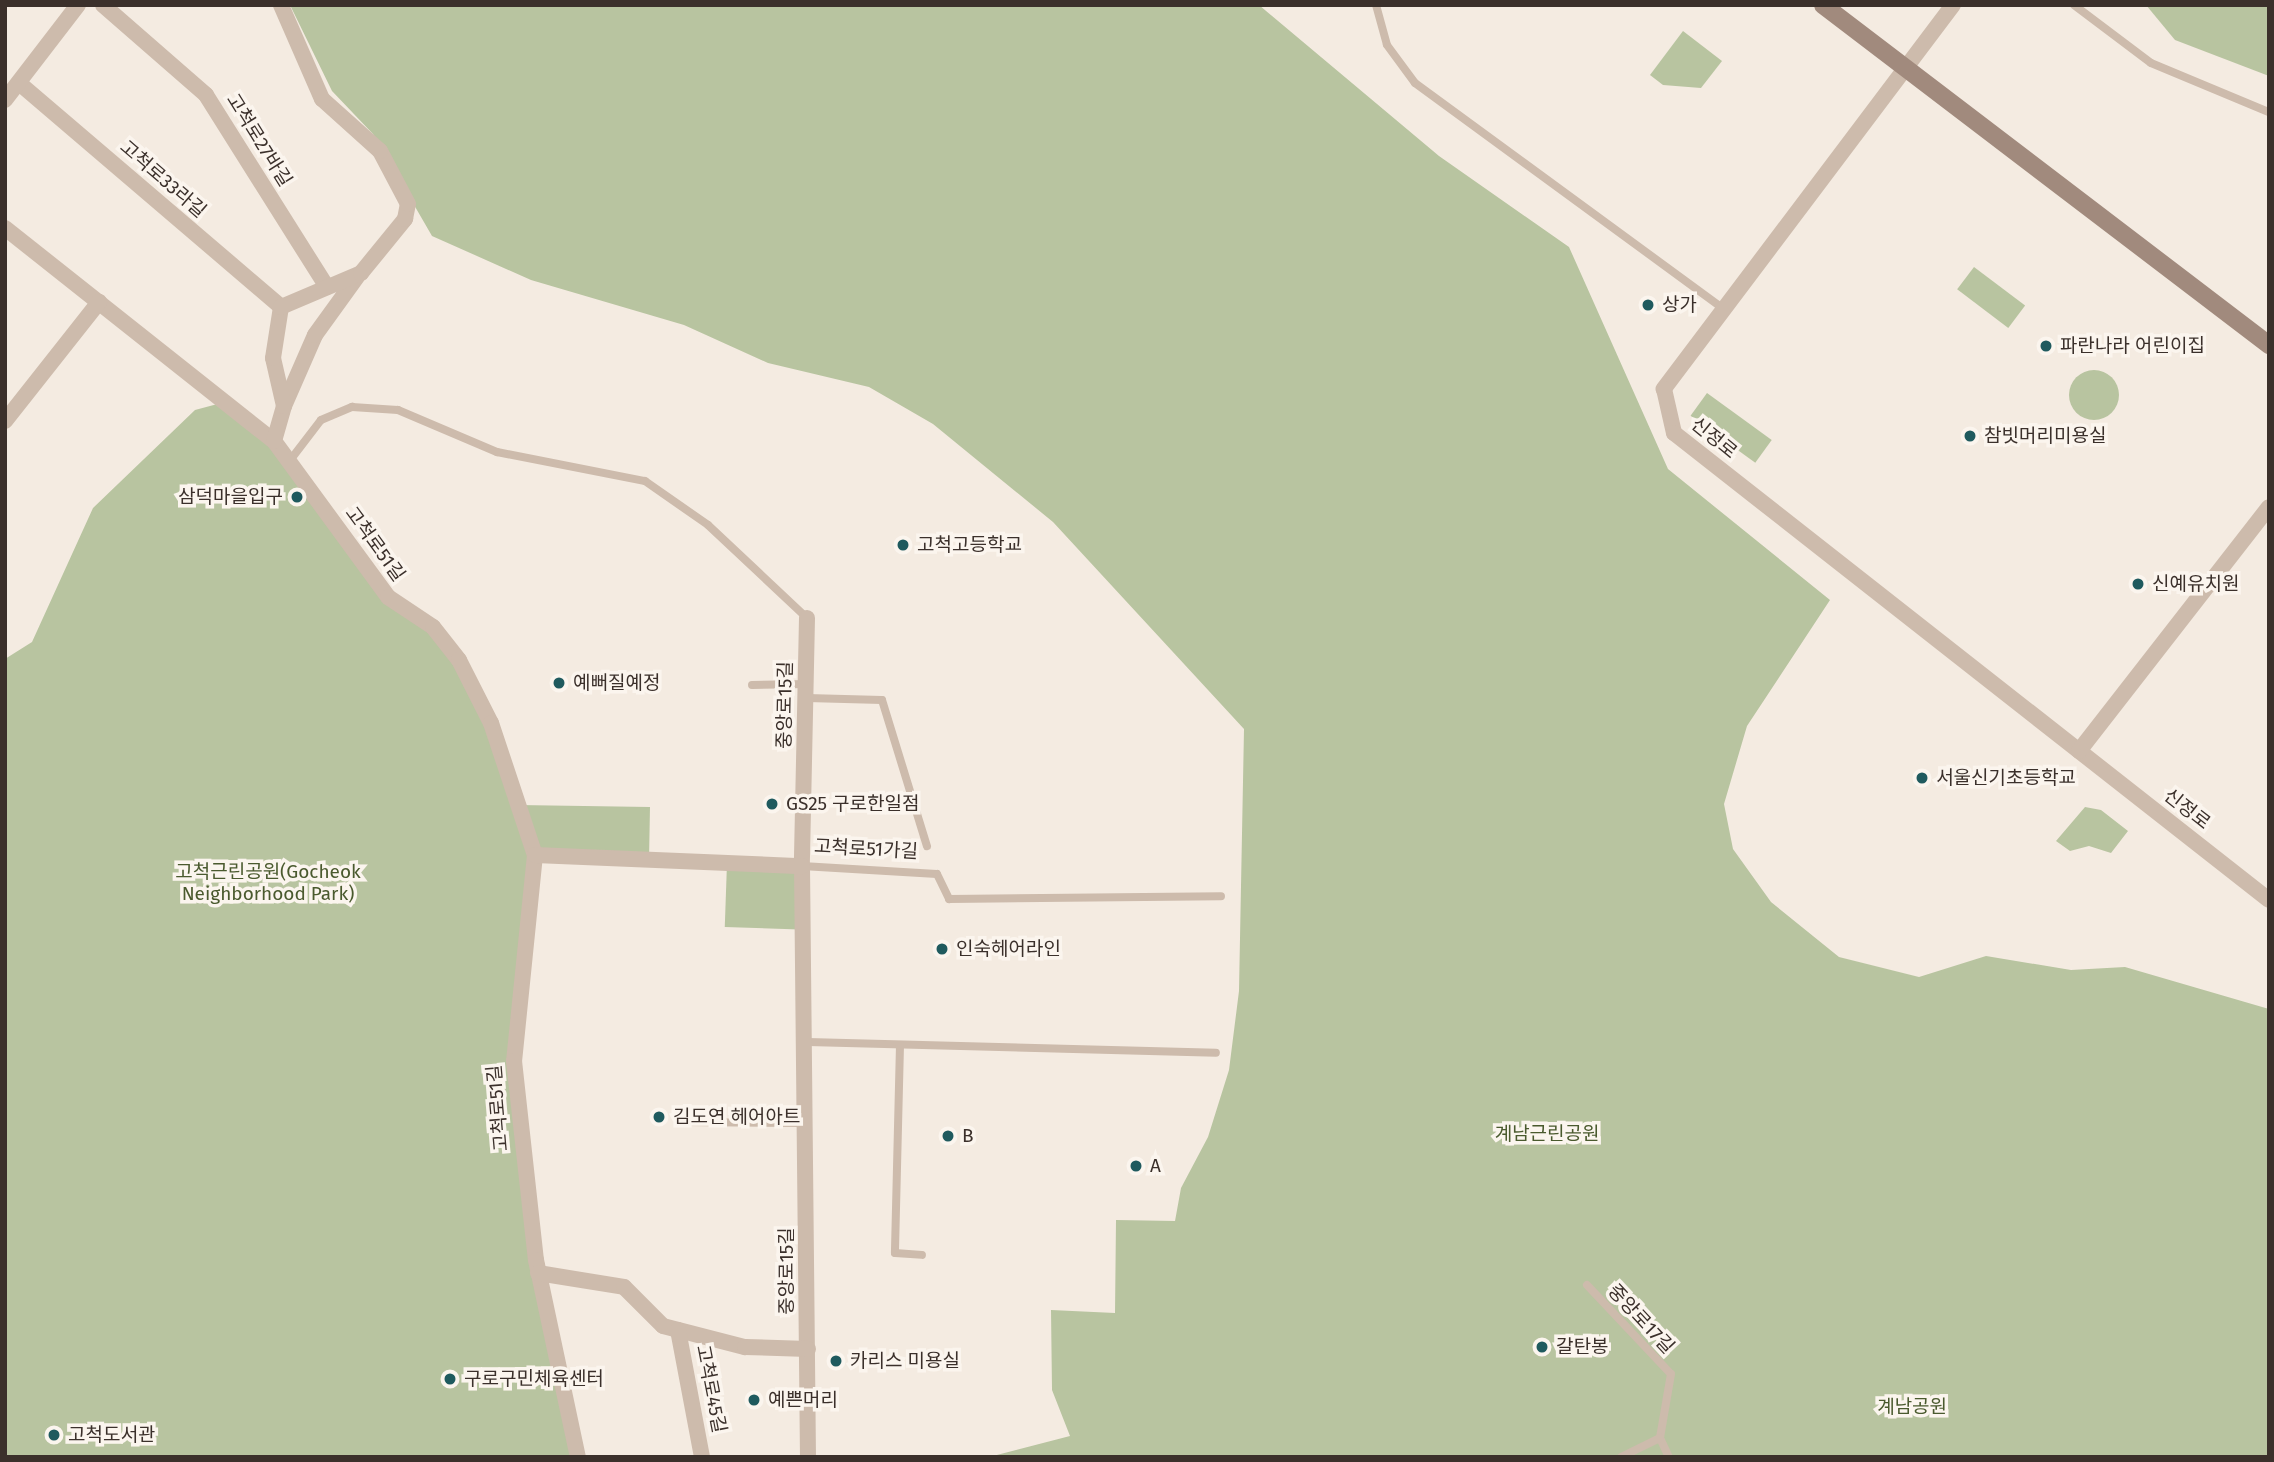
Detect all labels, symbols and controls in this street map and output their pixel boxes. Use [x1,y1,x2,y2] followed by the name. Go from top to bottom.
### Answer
[221,89,297,191] street label: 고척로27바길
[115,136,211,222] street label: 고척로33라길
[1662,294,1697,316] place label: 상가
[1640,297,1656,313] marker: 상가
[2060,335,2205,357] place label: 파란나라 어린이집
[2038,338,2054,354] marker: 파란나라 어린이집
[1686,413,1742,463] street label: 신정로
[1984,425,2106,447] place label: 참빗머리미용실
[1962,428,1978,444] marker: 참빗머리미용실
[178,486,283,508] place label: 삼덕마을입구
[289,489,305,505] marker: 삼덕마을입구
[340,502,410,586] street label: 고척로51길
[917,534,1022,556] place label: 고척고등학교
[895,537,911,553] marker: 고척고등학교
[2152,573,2239,595] place label: 신예유치원
[2130,576,2146,592] marker: 신예유치원
[773,661,797,749] street label: 중앙로15길
[573,672,660,694] place label: 예뻐질예정
[551,675,567,691] marker: 예뻐질예정
[1936,767,2076,789] place label: 서울신기초등학교
[1914,770,1930,786] marker: 서울신기초등학교
[2159,784,2215,834] street label: 신정로
[786,793,920,815] place label: GS25 구로한일점
[764,796,780,812] marker: GS25 구로한일점
[813,835,919,863] street label: 고척로51가길
[175,861,361,905] park label: 고척근린공원(Gocheok Neighborhood Park)
[956,938,1061,960] place label: 인숙헤어라인
[934,941,950,957] marker: 인숙헤어라인
[483,1064,513,1152] street label: 고척로51길
[673,1106,800,1128] place label: 김도연 헤어아트
[651,1109,667,1125] marker: 김도연 헤어아트
[1495,1123,1599,1145] park label: 계남근린공원
[962,1125,974,1147] place label: B
[940,1128,956,1144] marker: B
[1150,1155,1161,1177] place label: A
[1128,1158,1144,1174] marker: A
[776,1227,798,1315] street label: 중앙로15길
[1603,1280,1679,1358] street label: 중앙로17길
[1556,1336,1608,1358] place label: 갈탄봉
[1534,1339,1550,1355] marker: 갈탄봉
[691,1343,731,1435] street label: 고척로45길
[850,1350,960,1372] place label: 카리스 미용실
[828,1353,844,1369] marker: 카리스 미용실
[464,1368,604,1390] place label: 구로구민체육센터
[442,1371,458,1387] marker: 구로구민체육센터
[768,1389,838,1411] place label: 예쁜머리
[746,1392,762,1408] marker: 예쁜머리
[1877,1396,1947,1418] park label: 계남공원
[68,1424,155,1446] place label: 고척도서관
[46,1427,62,1443] marker: 고척도서관

